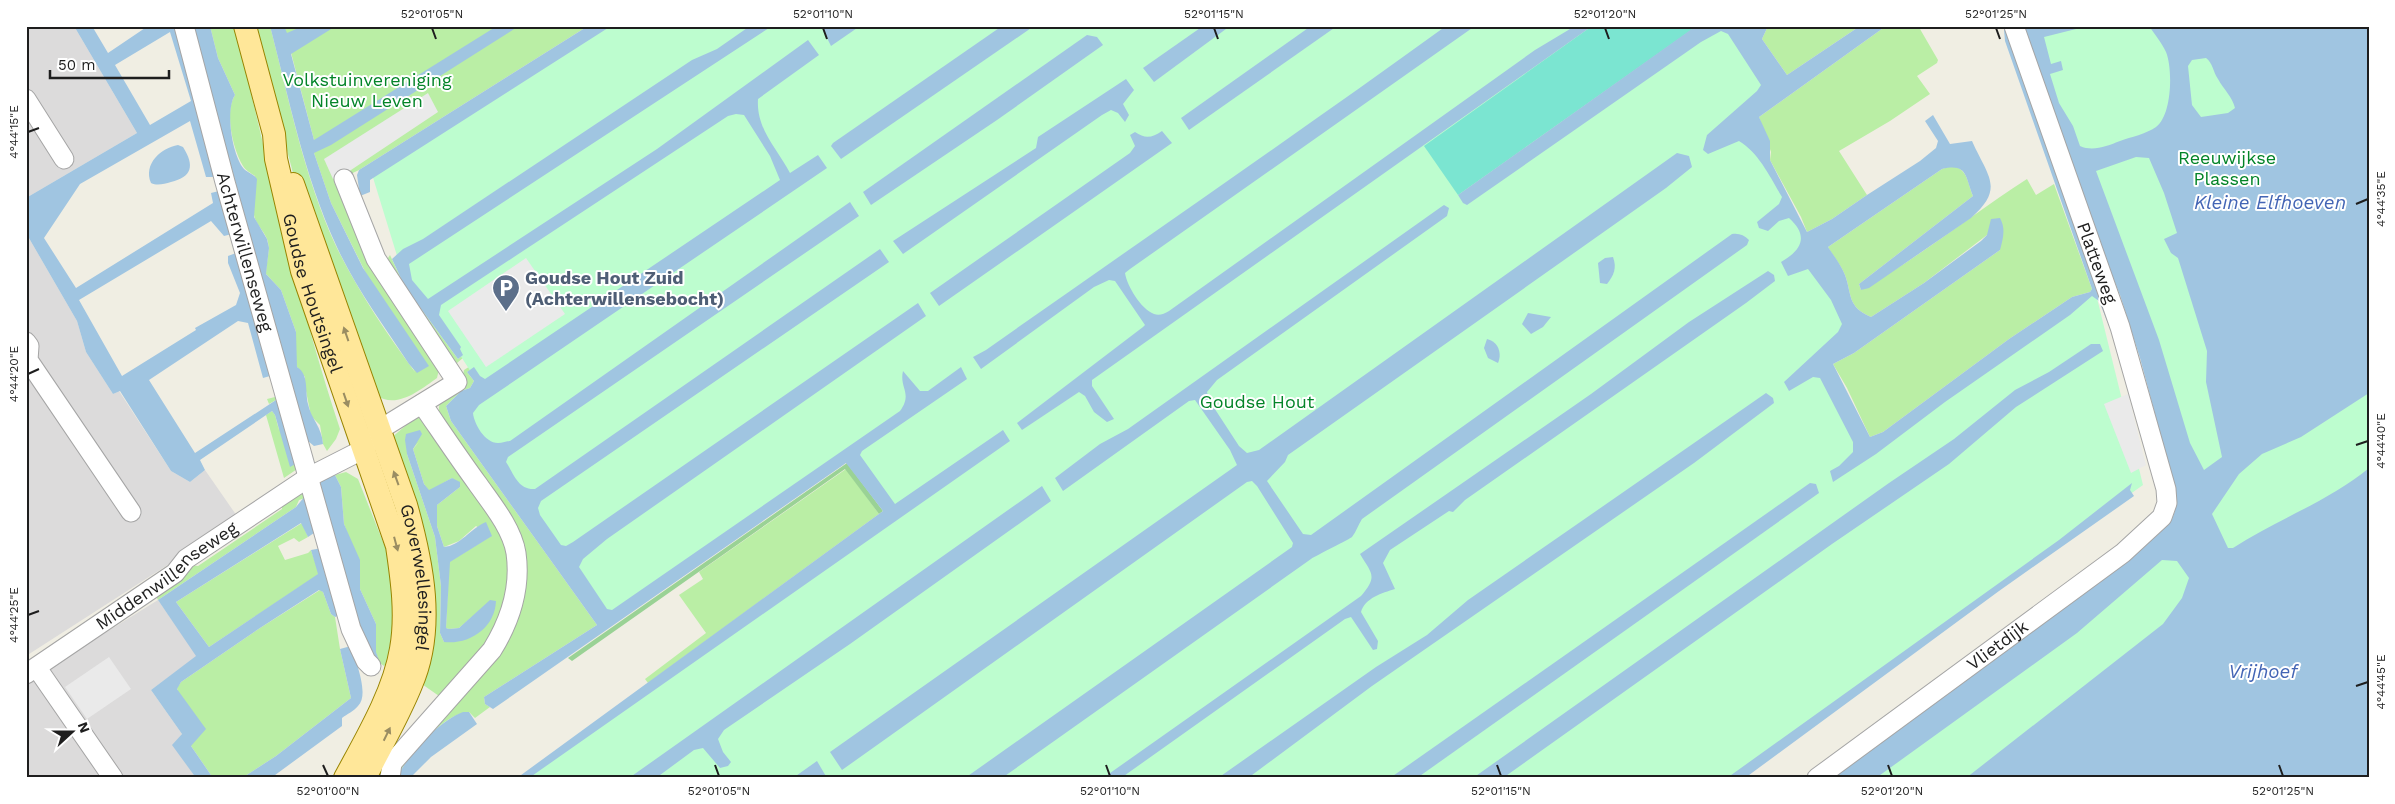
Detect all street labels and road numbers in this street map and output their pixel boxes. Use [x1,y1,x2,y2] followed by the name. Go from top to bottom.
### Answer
[213,170,278,334] street label: Achterwillenseweg
[279,211,347,376] street label: Goudse Houtsingel
[2073,219,2122,307] street label: Platteweg
[396,501,436,653] street label: Goverwellesingel
[91,517,242,634] street label: Middenwillenseweg
[1962,615,2032,674] street label: Vlietdijk

